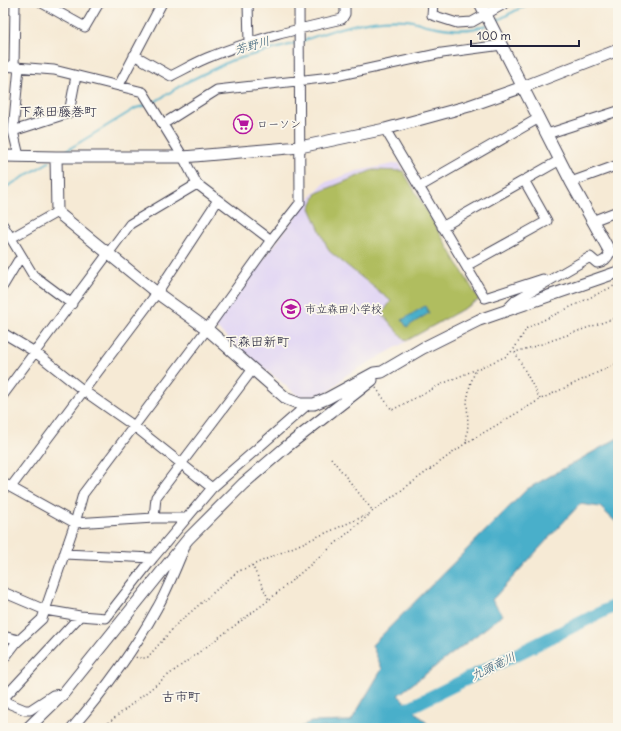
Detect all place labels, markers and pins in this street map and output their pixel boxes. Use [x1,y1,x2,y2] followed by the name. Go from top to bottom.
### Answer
[232,113,254,135] supermarket icon: ローソン
[257,117,301,131] place label: ローソン
[280,298,302,320] school or university icon: 市立森田小学校
[305,302,382,316] place label: 市立森田小学校

